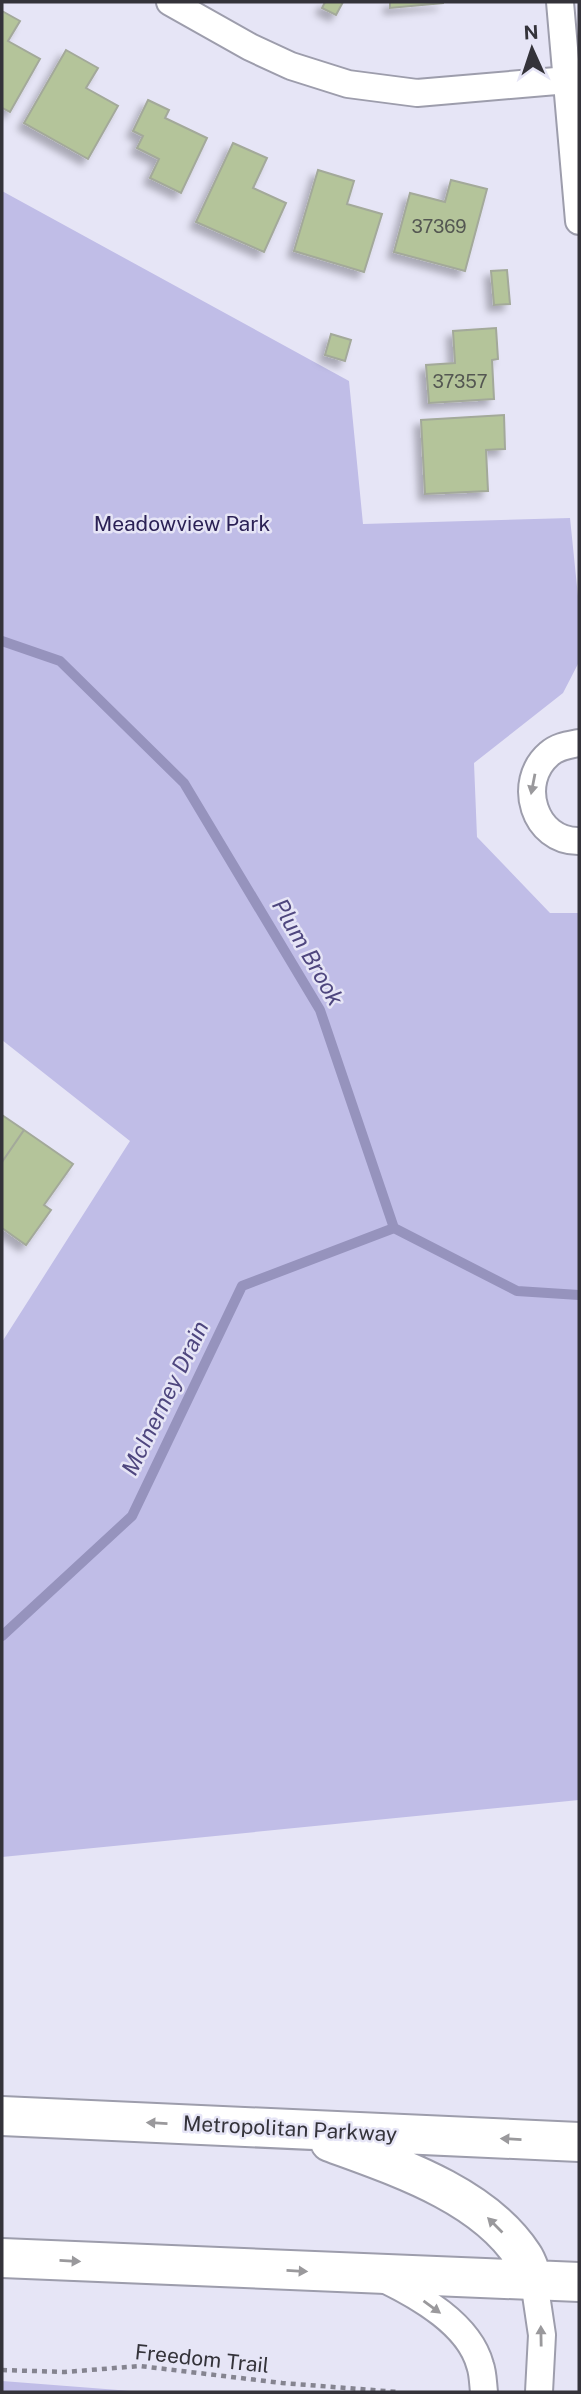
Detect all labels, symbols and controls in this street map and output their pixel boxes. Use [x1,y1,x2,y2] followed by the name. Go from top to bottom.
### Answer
[497,14,567,84] north arrow
[523,21,539,43] text: N
[411,216,467,237] house number: 37369
[432,371,488,392] house number: 37357
[94,511,270,536] park label: Meadowview Park
[528,773,539,795] one-way arrow
[267,893,350,1011] water label: Plum Brook
[115,1316,214,1480] water label: McInerney Drain
[182,2110,398,2147] street label: Metropolitan Parkway
[146,2118,168,2129] one-way arrow
[500,2134,522,2145] one-way arrow
[487,2217,504,2234] one-way arrow
[59,2256,81,2267] one-way arrow
[286,2266,308,2277] one-way arrow
[423,2299,441,2313] one-way arrow
[536,2325,547,2347] one-way arrow
[134,2339,270,2378] street label: Freedom Trail

